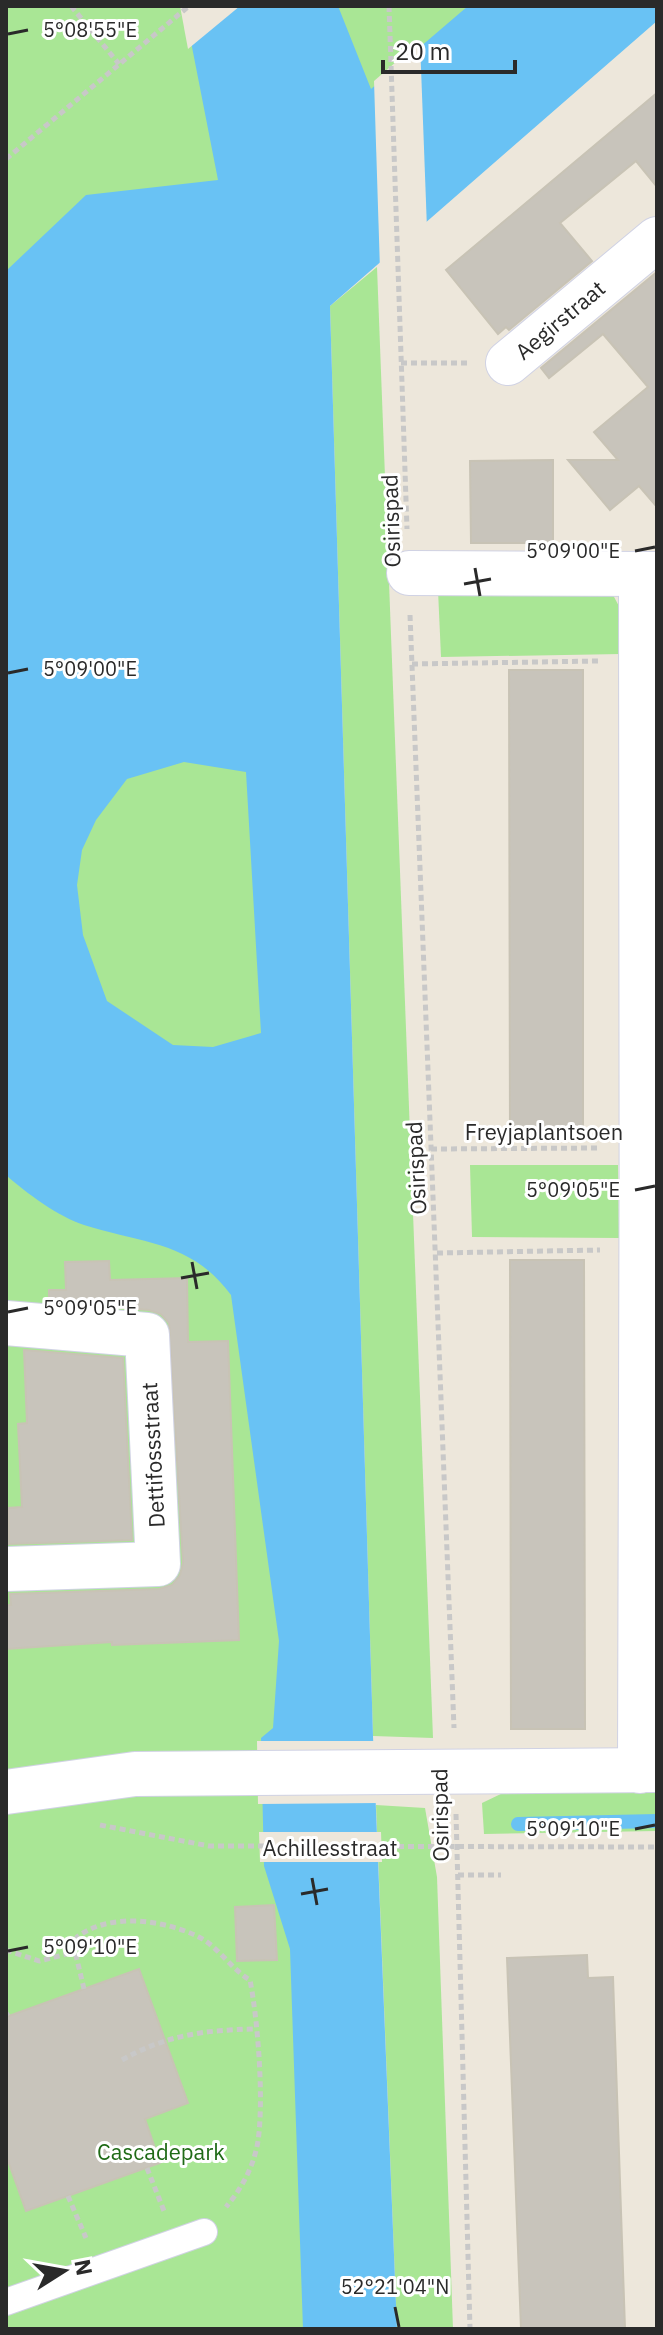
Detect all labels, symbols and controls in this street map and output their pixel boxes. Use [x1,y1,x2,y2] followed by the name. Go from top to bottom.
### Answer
[43,16,137,43] text: 5°08'55"E
[383,24,515,74] scale bar
[395,35,450,67] text: 20 m
[509,274,611,366] street label: Aegirstraat
[374,474,407,568] street label: Osirispad
[526,537,620,564] text: 5°09'00"E
[43,655,137,682] text: 5°09'00"E
[465,1117,623,1146] street label: Freyjaplantsoen
[399,1121,432,1215] street label: Osirispad
[526,1176,620,1203] text: 5°09'05"E
[43,1294,137,1321] text: 5°09'05"E
[134,1382,171,1528] street label: Dettifossstraat
[424,1768,455,1862] street label: Osirispad
[526,1815,620,1842] text: 5°09'10"E
[262,1833,398,1862] street label: Achillesstraat
[43,1933,137,1960] text: 5°09'10"E
[97,2137,225,2166] park label: Cascadepark
[24,2231,104,2311] north arrow
[68,2256,100,2278] text: N
[341,2273,449,2300] text: 52°21'04"N

